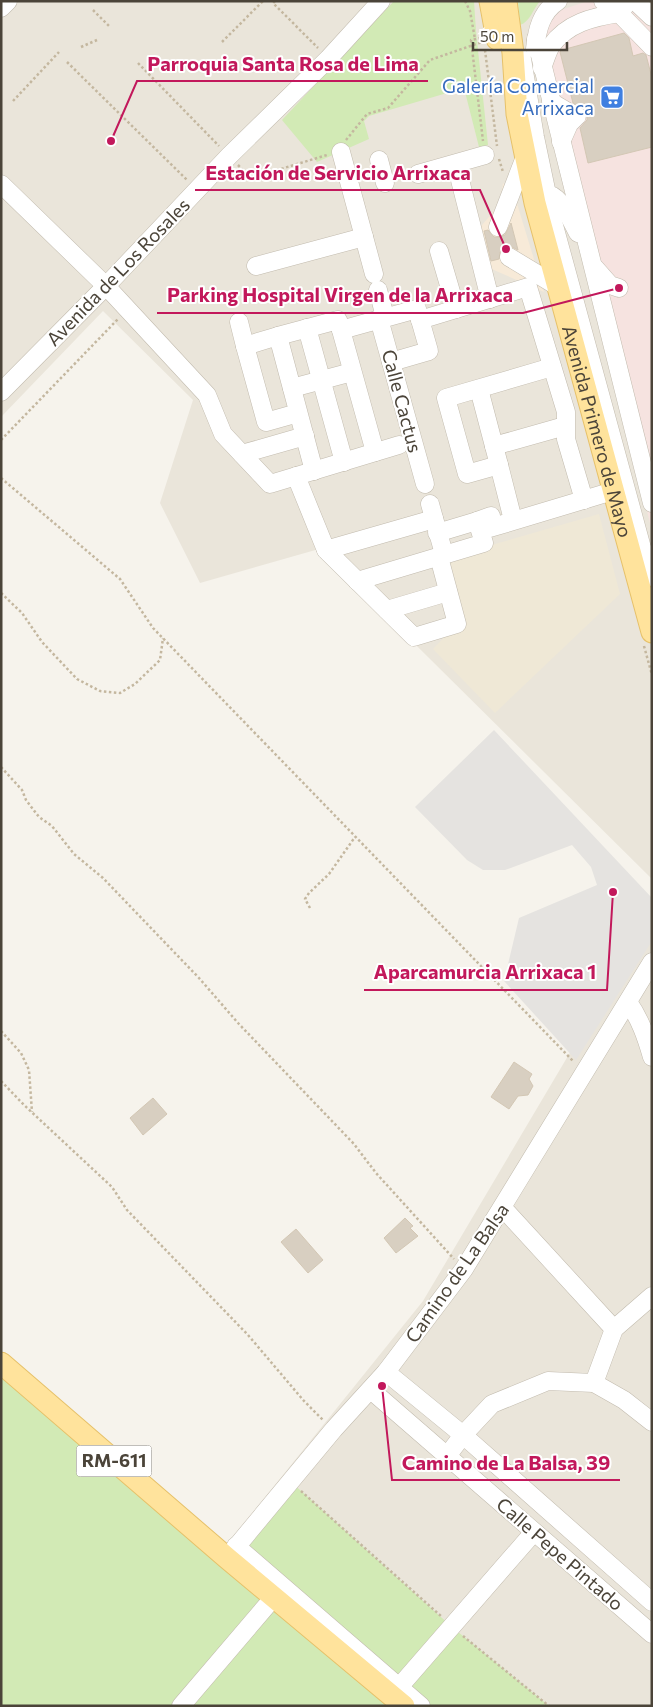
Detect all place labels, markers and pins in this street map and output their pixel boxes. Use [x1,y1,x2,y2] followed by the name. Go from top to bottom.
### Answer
[137,46,428,81] callout: Parroquia Santa Rosa de Lima
[442,74,594,119] place label: Galería Comercial Arrixaca
[599,84,625,110] supermarket icon: Galería Comercial Arrixaca
[195,155,480,190] callout: Estación de Servicio Arrixaca
[157,278,523,313] callout: Parking Hospital Virgen de la Arrixaca
[364,955,607,990] callout: Aparcamurcia Arrixaca 1
[392,1445,620,1480] callout: Camino de La Balsa, 39

